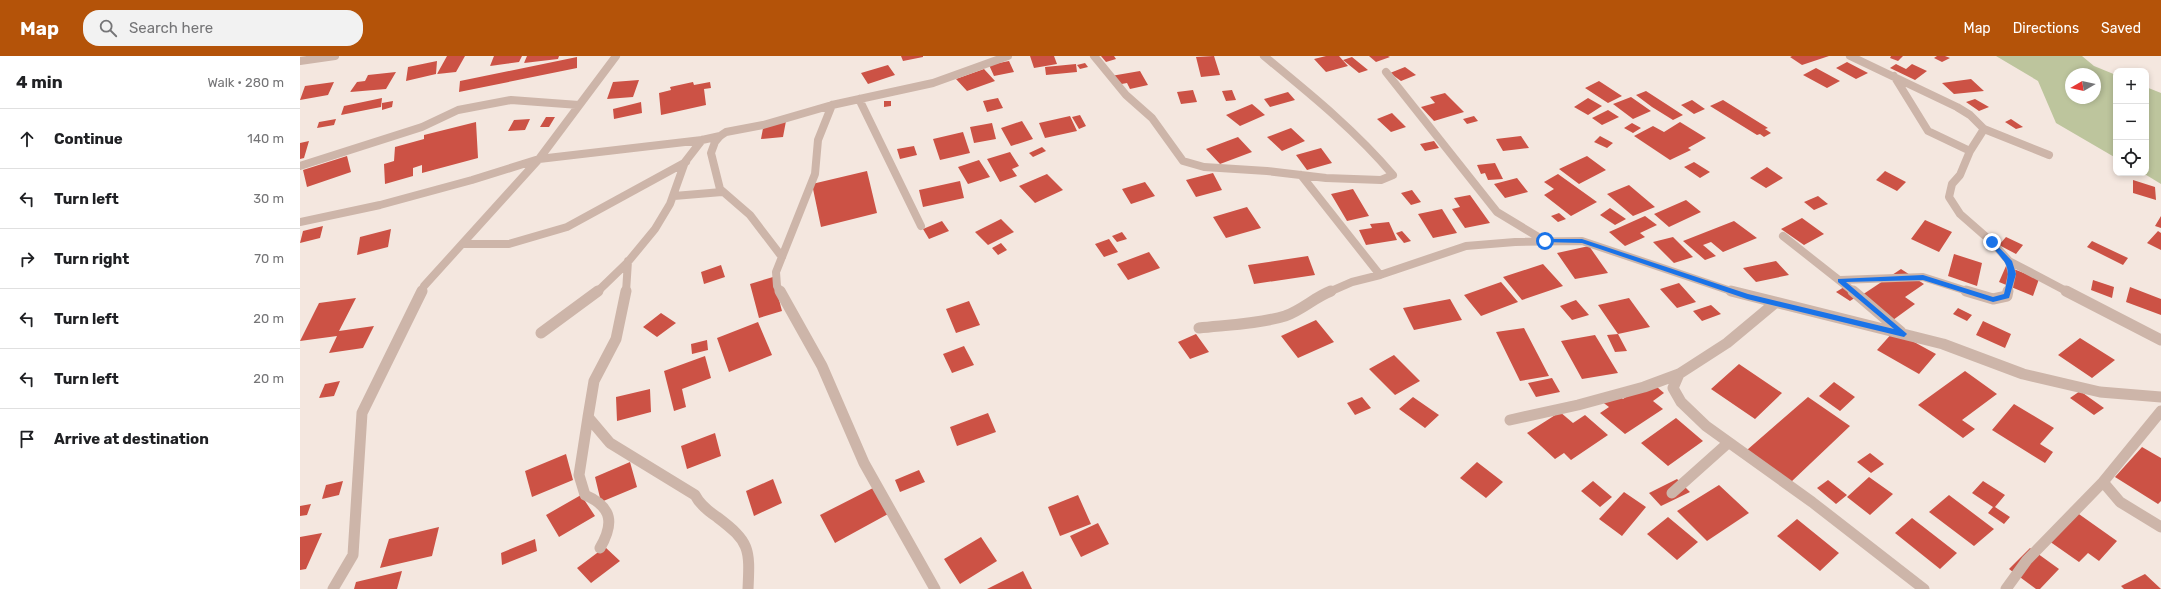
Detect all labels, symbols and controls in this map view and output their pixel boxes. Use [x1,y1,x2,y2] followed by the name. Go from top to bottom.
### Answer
[83,10,363,46] search box
[20,17,59,40] text: Map
[97,17,119,39] icon: search
[129,19,213,37] text: Search here
[1964,20,1991,37] text: Map
[2013,20,2079,37] text: Directions
[2101,20,2141,37] text: Saved
[2065,68,2101,104] north arrow
[2113,68,2149,176] map controls
[2113,68,2149,104] button: +
[16,72,63,92] text: 4 min
[207,75,284,90] text: Walk · 280 m
[2113,104,2149,140] button: −
[16,128,38,150] icon: ahead
[54,130,123,148] text: Continue
[247,131,284,146] text: 140 m
[2113,140,2149,176] button: locate
[16,188,38,210] icon: left
[54,190,119,208] text: Turn left
[253,191,284,206] text: 30 m
[1536,232,1554,250] route start
[1983,233,2001,251] route end
[16,248,38,270] icon: right
[54,250,129,268] text: Turn right
[254,251,284,266] text: 70 m
[16,308,38,330] icon: left
[54,310,119,328] text: Turn left
[253,311,284,326] text: 20 m
[16,368,38,390] icon: left
[54,370,119,388] text: Turn left
[253,371,284,386] text: 20 m
[16,428,38,450] icon: arrive
[54,430,209,448] text: Arrive at destination

